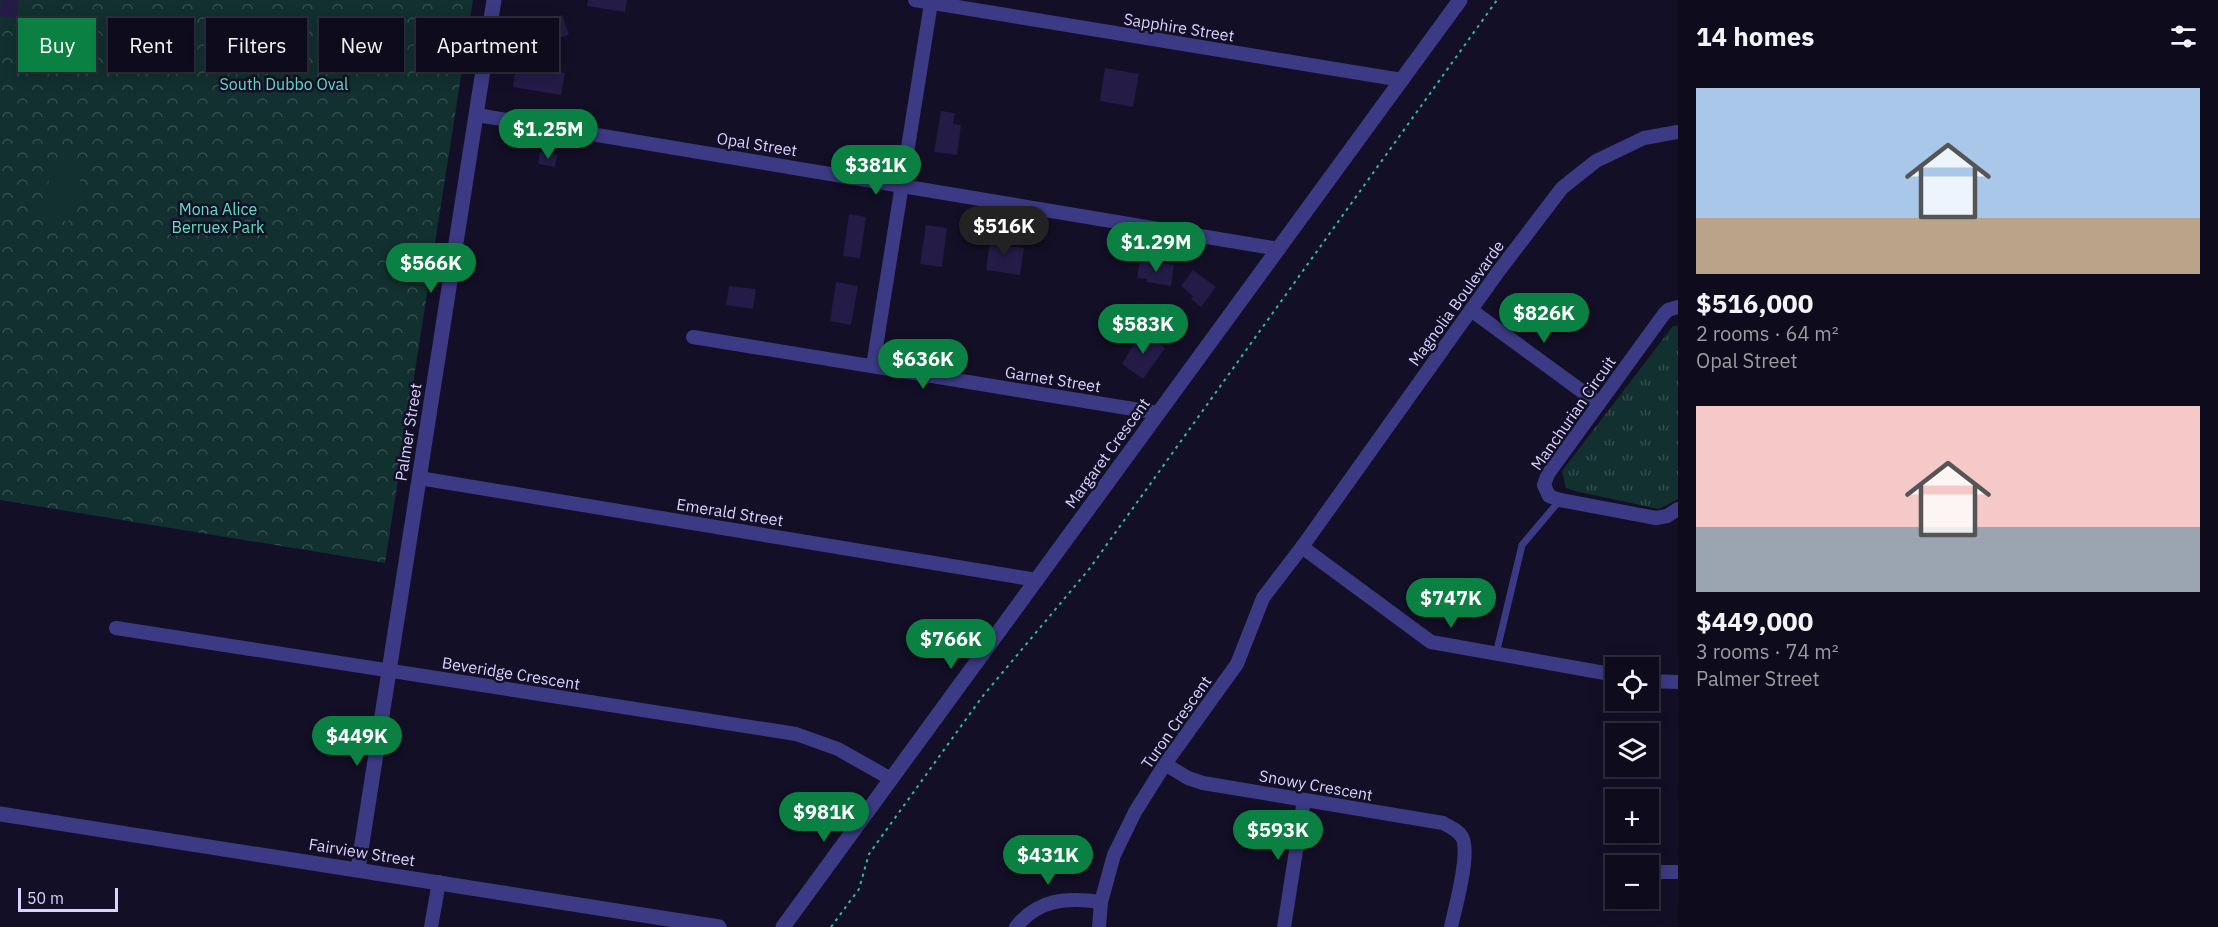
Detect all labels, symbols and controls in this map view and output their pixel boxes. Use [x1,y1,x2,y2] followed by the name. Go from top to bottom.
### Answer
[1122,8,1236,46] street label: Sapphire Street
[18,18,96,72] chip: Buy
[108,18,194,72] chip: Rent
[206,18,307,72] chip: Filters
[319,18,404,72] chip: New
[416,18,559,72] chip: Apartment
[1696,19,1814,53] text: 14 homes
[2167,20,2200,53] icon: filters
[220,74,348,94] park label: South Dubbo Oval
[499,109,597,160] pin: $1.25M
[513,115,583,142] text: $1.25M
[1894,127,2002,235] icon: home
[715,128,799,160] street label: Opal Street
[834,145,918,196] pin: $381K
[845,151,907,178] text: $381K
[172,199,265,237] park label: Mona Alice Berruex Park
[962,206,1046,257] pin: $516K
[973,212,1035,239] text: $516K
[1107,222,1205,273] pin: $1.29M
[1121,228,1191,255] text: $1.29M
[1404,236,1508,370] street label: Magnolia Boulevarde
[389,243,473,294] pin: $566K
[400,249,462,276] text: $566K
[1696,286,1813,320] text: $516,000
[1502,293,1586,344] pin: $826K
[1513,299,1575,326] text: $826K
[1101,304,1185,355] pin: $583K
[1112,310,1174,337] text: $583K
[1696,320,1839,347] text: 2 rooms · 64 m²
[881,339,965,390] pin: $636K
[892,345,954,372] text: $636K
[1696,347,1797,374] text: Opal Street
[1526,352,1620,474] street label: Manchurian Circuit
[1004,362,1102,396] street label: Garnet Street
[390,382,426,482] street label: Palmer Street
[1060,394,1154,512] street label: Margaret Crescent
[1894,445,2002,553] icon: home
[675,494,785,530] street label: Emerald Street
[1409,578,1493,629] pin: $747K
[1420,584,1482,611] text: $747K
[1696,604,1813,638] text: $449,000
[909,619,993,670] pin: $766K
[920,625,982,652] text: $766K
[1696,638,1839,665] text: 3 rooms · 74 m²
[441,652,581,694] street label: Beveridge Crescent
[1605,657,1659,909] map controls
[1605,657,1659,711] button: locate
[1696,665,1819,692] text: Palmer Street
[1137,672,1215,772] street label: Turon Crescent
[315,716,399,767] pin: $449K
[326,722,388,749] text: $449K
[1605,723,1659,777] button: layers
[1258,765,1374,805] street label: Snowy Crescent
[1605,789,1659,843] button: +
[782,792,866,843] pin: $981K
[793,798,855,825] text: $981K
[1236,810,1320,861] pin: $593K
[1247,816,1309,843] text: $593K
[307,834,417,870] street label: Fairview Street
[1006,835,1090,886] pin: $431K
[1017,841,1079,868] text: $431K
[1605,855,1659,909] button: −
[18,885,118,912] scale bar
[27,888,64,908] text: 50 m

